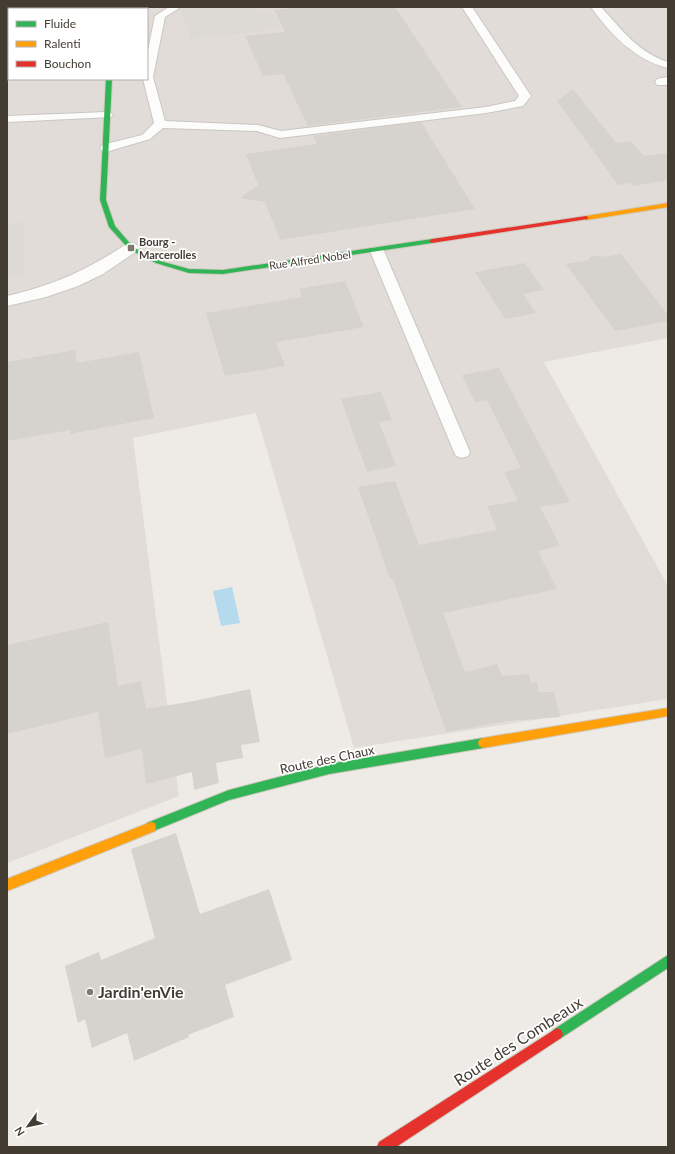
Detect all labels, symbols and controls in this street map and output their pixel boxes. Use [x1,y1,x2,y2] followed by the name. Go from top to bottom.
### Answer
[8,8,148,80] legend
[44,16,76,31] text: Fluide
[44,36,81,51] text: Ralenti
[44,56,91,71] text: Bouchon
[139,235,196,261] place label: Bourg - Marcerolles
[126,243,136,253] marker: Bourg - Marcerolles
[268,247,352,272] street label: Rue Alfred Nobel
[278,741,376,777] street label: Route des Chaux
[98,982,184,1001] place label: Jardin'enVie
[85,987,95,997] marker: Jardin'enVie
[450,992,585,1089] street label: Route des Combeaux
[8,1106,48,1146] north arrow
[11,1125,27,1139] text: N

